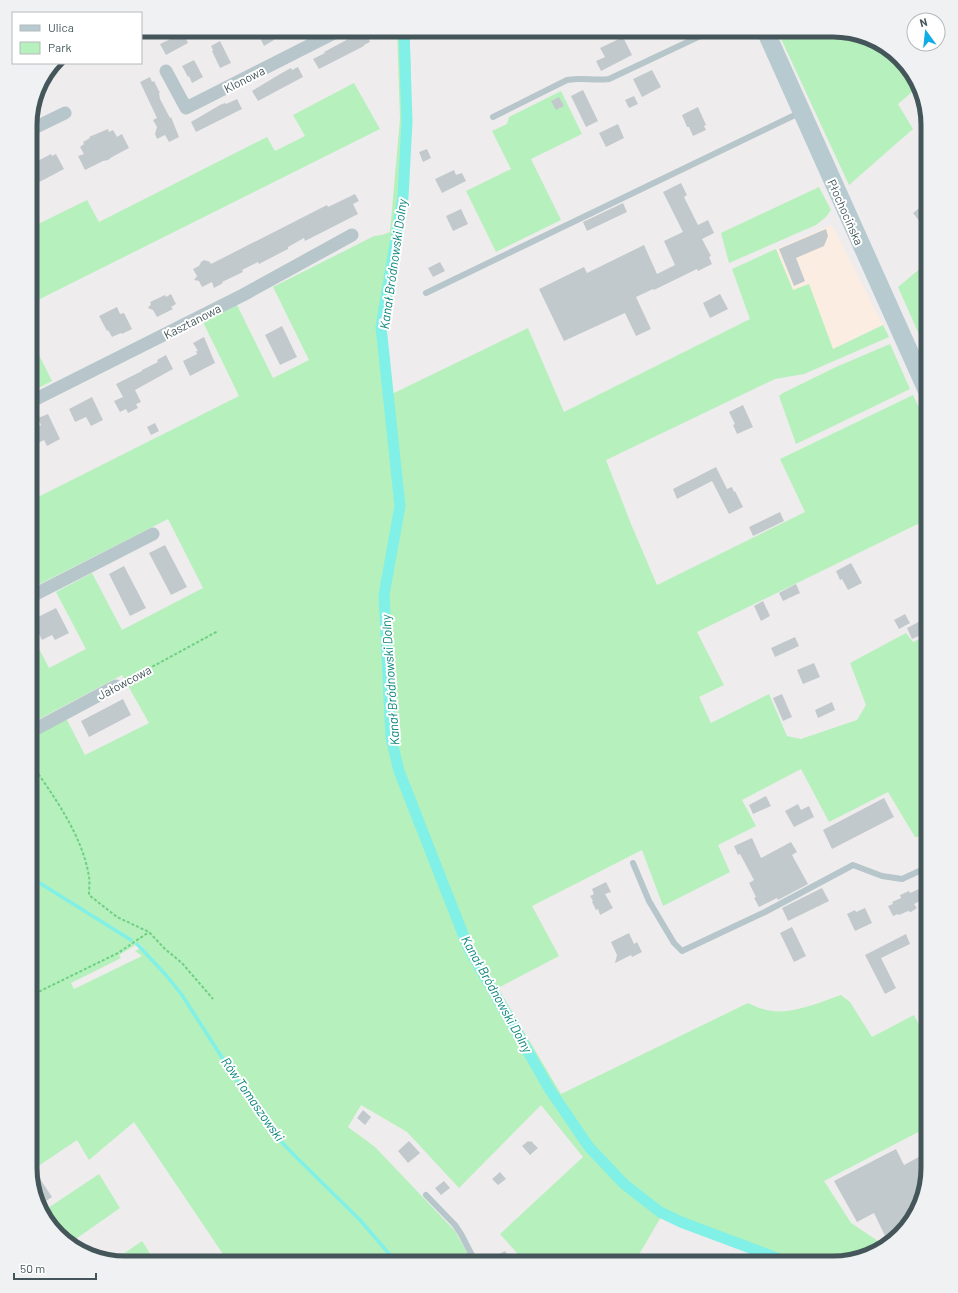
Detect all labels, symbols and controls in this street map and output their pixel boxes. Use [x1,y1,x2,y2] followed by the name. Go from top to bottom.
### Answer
[12,12,142,64] legend
[906,12,946,52] north arrow
[918,15,929,29] text: N
[48,20,74,34] text: Ulica
[48,40,72,54] text: Park
[221,63,267,95] street label: Klonowa
[825,177,867,247] street label: Płochocińska
[376,197,410,330] water label: Kanał Bródnowski Dolny
[161,301,223,341] street label: Kasztanowa
[377,613,403,746] water label: Kanał Bródnowski Dolny
[95,662,153,702] street label: Jałowcowa
[458,933,536,1056] water label: Kanał Bródnowski Dolny
[218,1054,288,1145] water label: Rów Tomaszowski
[14,1255,96,1281] scale bar
[20,1261,45,1275] text: 50 m

